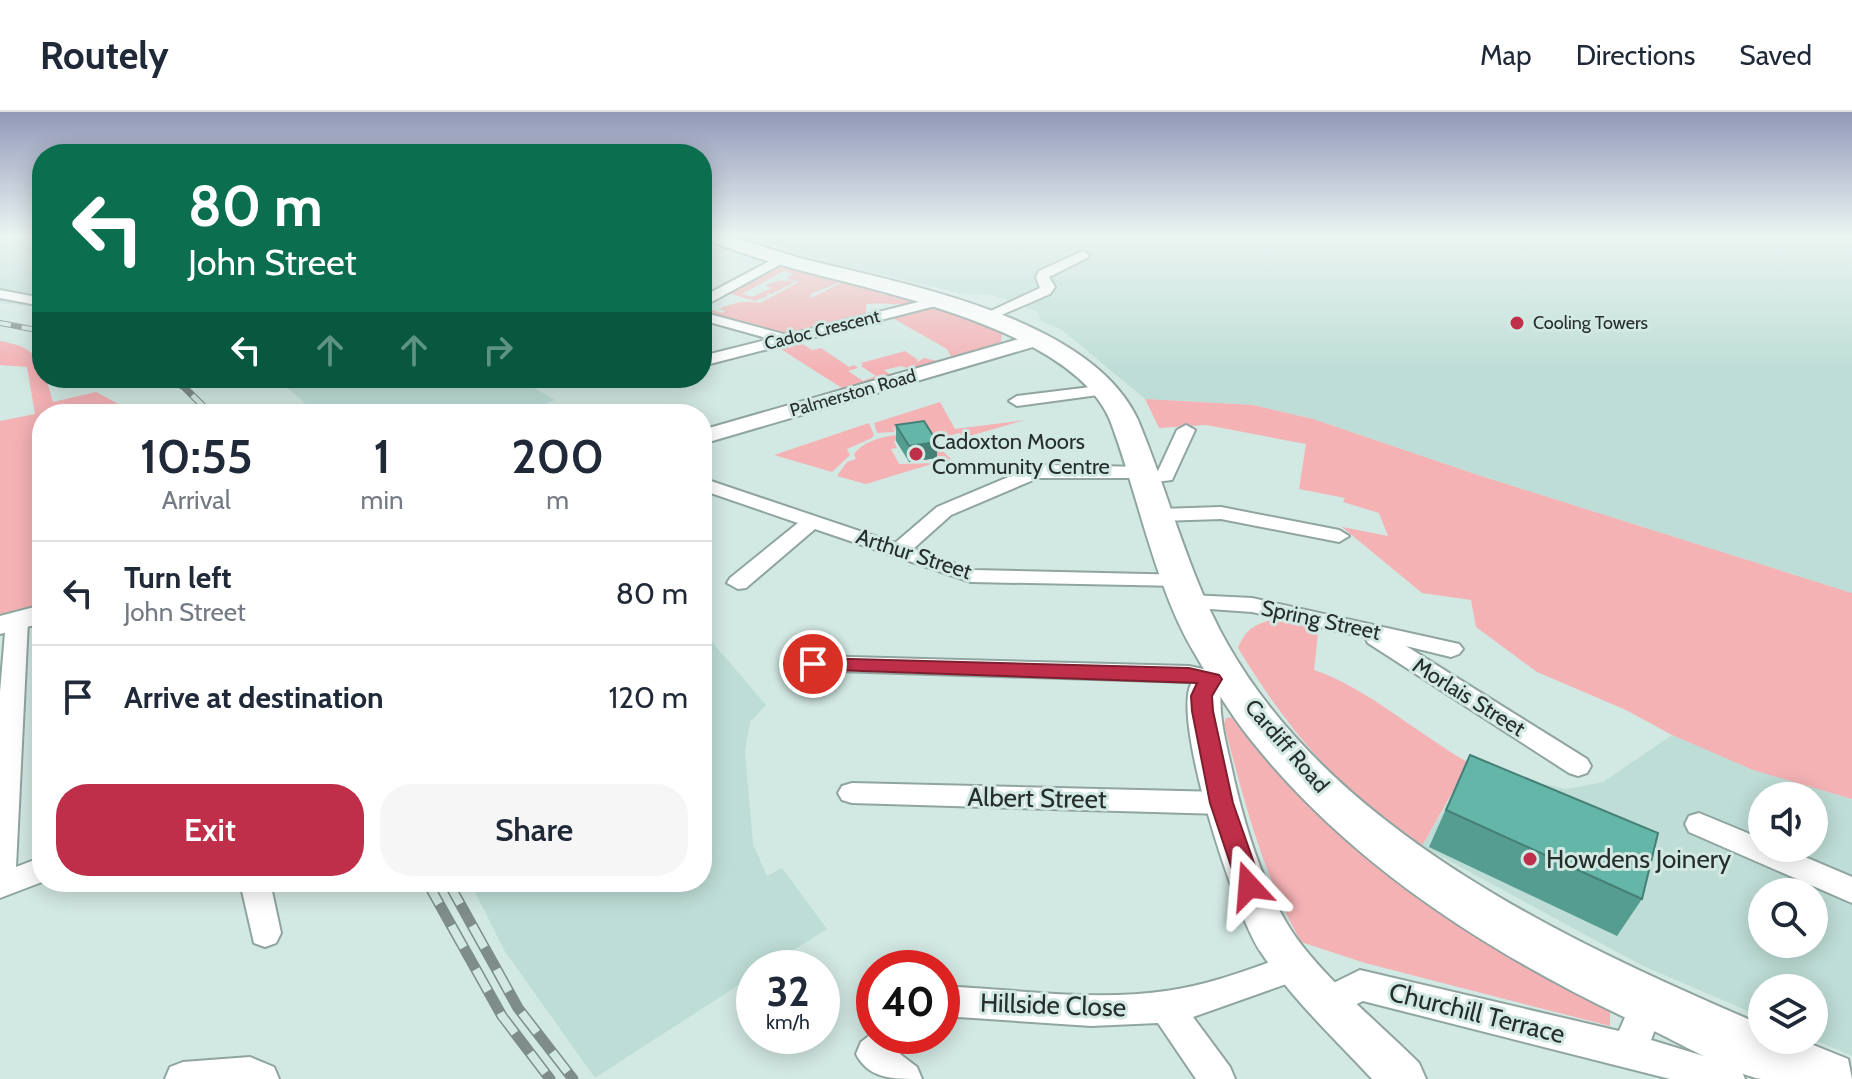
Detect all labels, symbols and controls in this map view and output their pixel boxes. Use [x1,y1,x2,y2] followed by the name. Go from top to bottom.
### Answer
[40,32,169,79] text: Routely
[1480,38,1532,72] text: Map
[1576,38,1695,72] text: Directions
[1739,38,1812,72] text: Saved
[188,172,323,240] text: 80 m
[56,176,160,280] icon: left
[188,240,357,284] text: John Street
[762,305,882,355] street label: Cadoc Crescent
[1533,312,1648,334] place label: Cooling Towers
[1508,314,1526,332] marker: Cooling Towers
[224,328,268,372] icon: left
[308,328,352,372] icon: ahead
[392,328,436,372] icon: ahead
[476,328,520,372] icon: right
[787,364,919,422] street label: Palmerston Road
[140,427,253,485] text: 10:55
[374,427,390,485] text: 1
[511,427,604,485] text: 200
[932,428,1110,480] place label: Cadoxton Moors Community Centre
[907,445,925,463] marker: Cadoxton Moors Community Centre
[162,484,231,516] text: Arrival
[361,484,403,516] text: min
[546,484,569,516] text: m
[853,523,976,586] street label: Arthur Street
[124,559,232,596] text: Turn left
[56,571,100,615] icon: left
[616,575,688,612] text: 80 m
[1259,594,1384,646] street label: Spring Street
[124,596,246,628] text: John Street
[779,630,847,698] pin
[791,642,835,686] icon: arrive
[1408,652,1531,743] street label: Morlais Street
[56,675,100,719] icon: arrive
[124,679,384,716] text: Arrive at destination
[608,679,688,716] text: 120 m
[1239,694,1335,798] street label: Cardiff Road
[967,781,1107,815] street label: Albert Street
[1748,782,1828,1054] map controls
[1748,782,1828,862] button: sound
[56,784,364,876] button: Exit
[380,784,688,876] button: Share
[1546,843,1731,875] place label: Howdens Joinery
[1207,844,1291,928] position arrow
[1521,850,1539,868] marker: Howdens Joinery
[1748,878,1828,958] button: search
[856,950,960,1054] speed limit sign: 40
[767,967,809,1016] text: 32
[1748,974,1828,1054] button: layers
[1386,976,1568,1050] street label: Churchill Terrace
[979,986,1127,1024] street label: Hillside Close
[766,1010,810,1034] text: km/h

